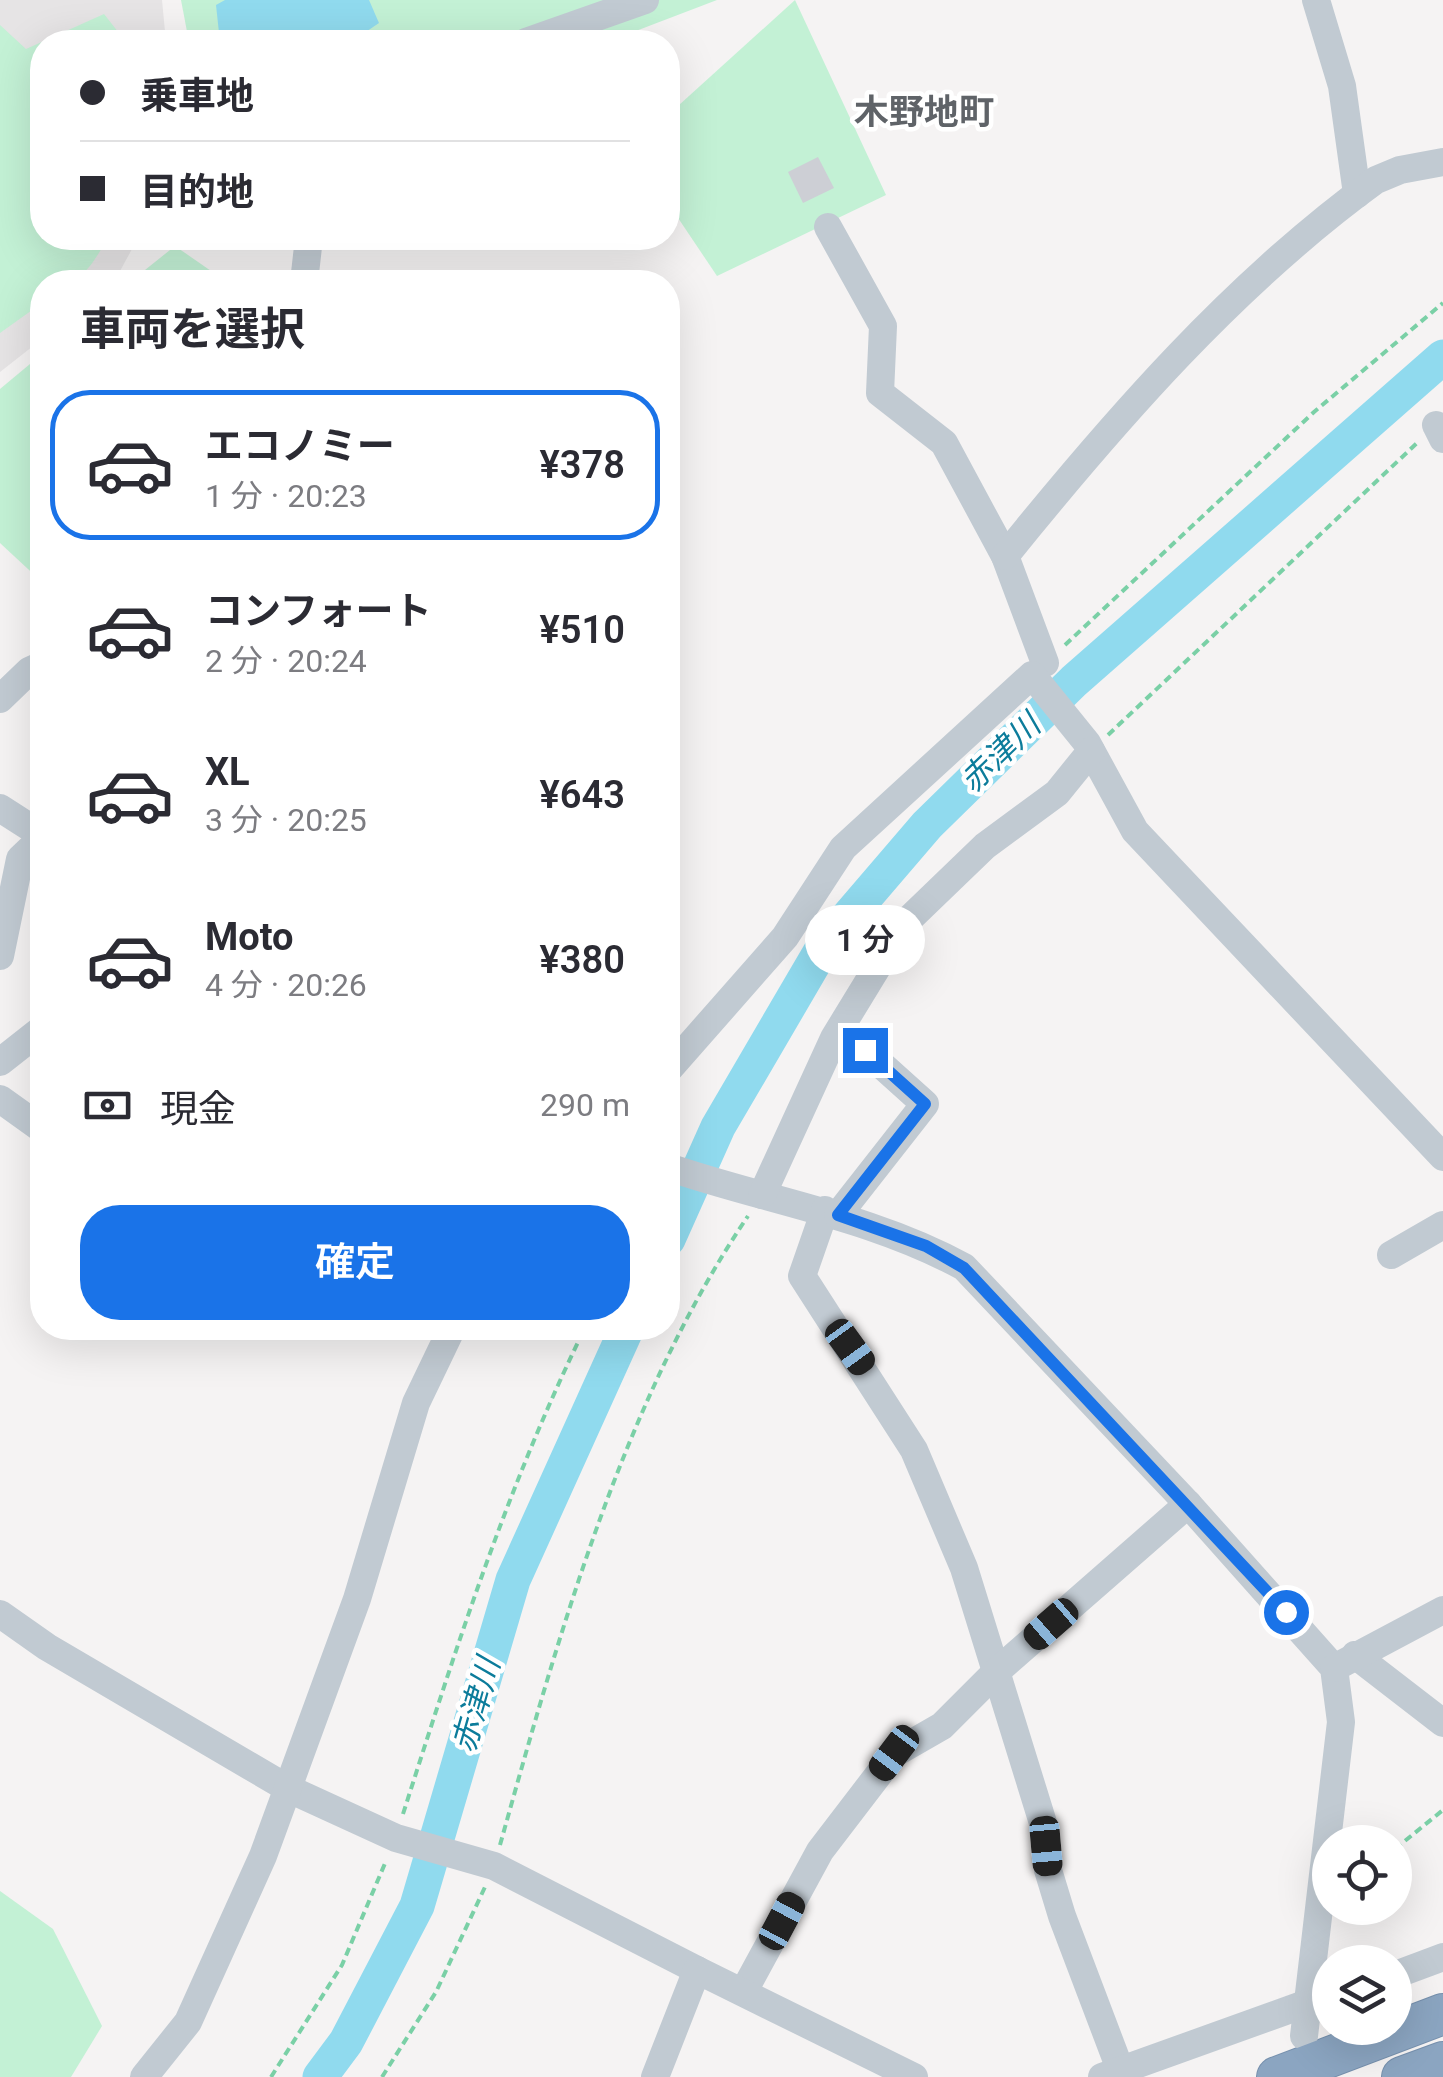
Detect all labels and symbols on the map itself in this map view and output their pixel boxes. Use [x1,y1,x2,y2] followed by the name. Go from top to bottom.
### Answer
[854,92,994,133] district label: 木野地町
[952,704,1050,800] water label: 赤津川
[805,905,925,975] callout: 1 分
[843,1028,888,1073] route end
[820,1314,880,1380] car
[1264,1590,1309,1635] route start
[1019,1593,1083,1655] car
[445,1651,508,1756] water label: 赤津川
[864,1720,924,1786] car
[1028,1815,1064,1877] car
[755,1887,809,1955] car

